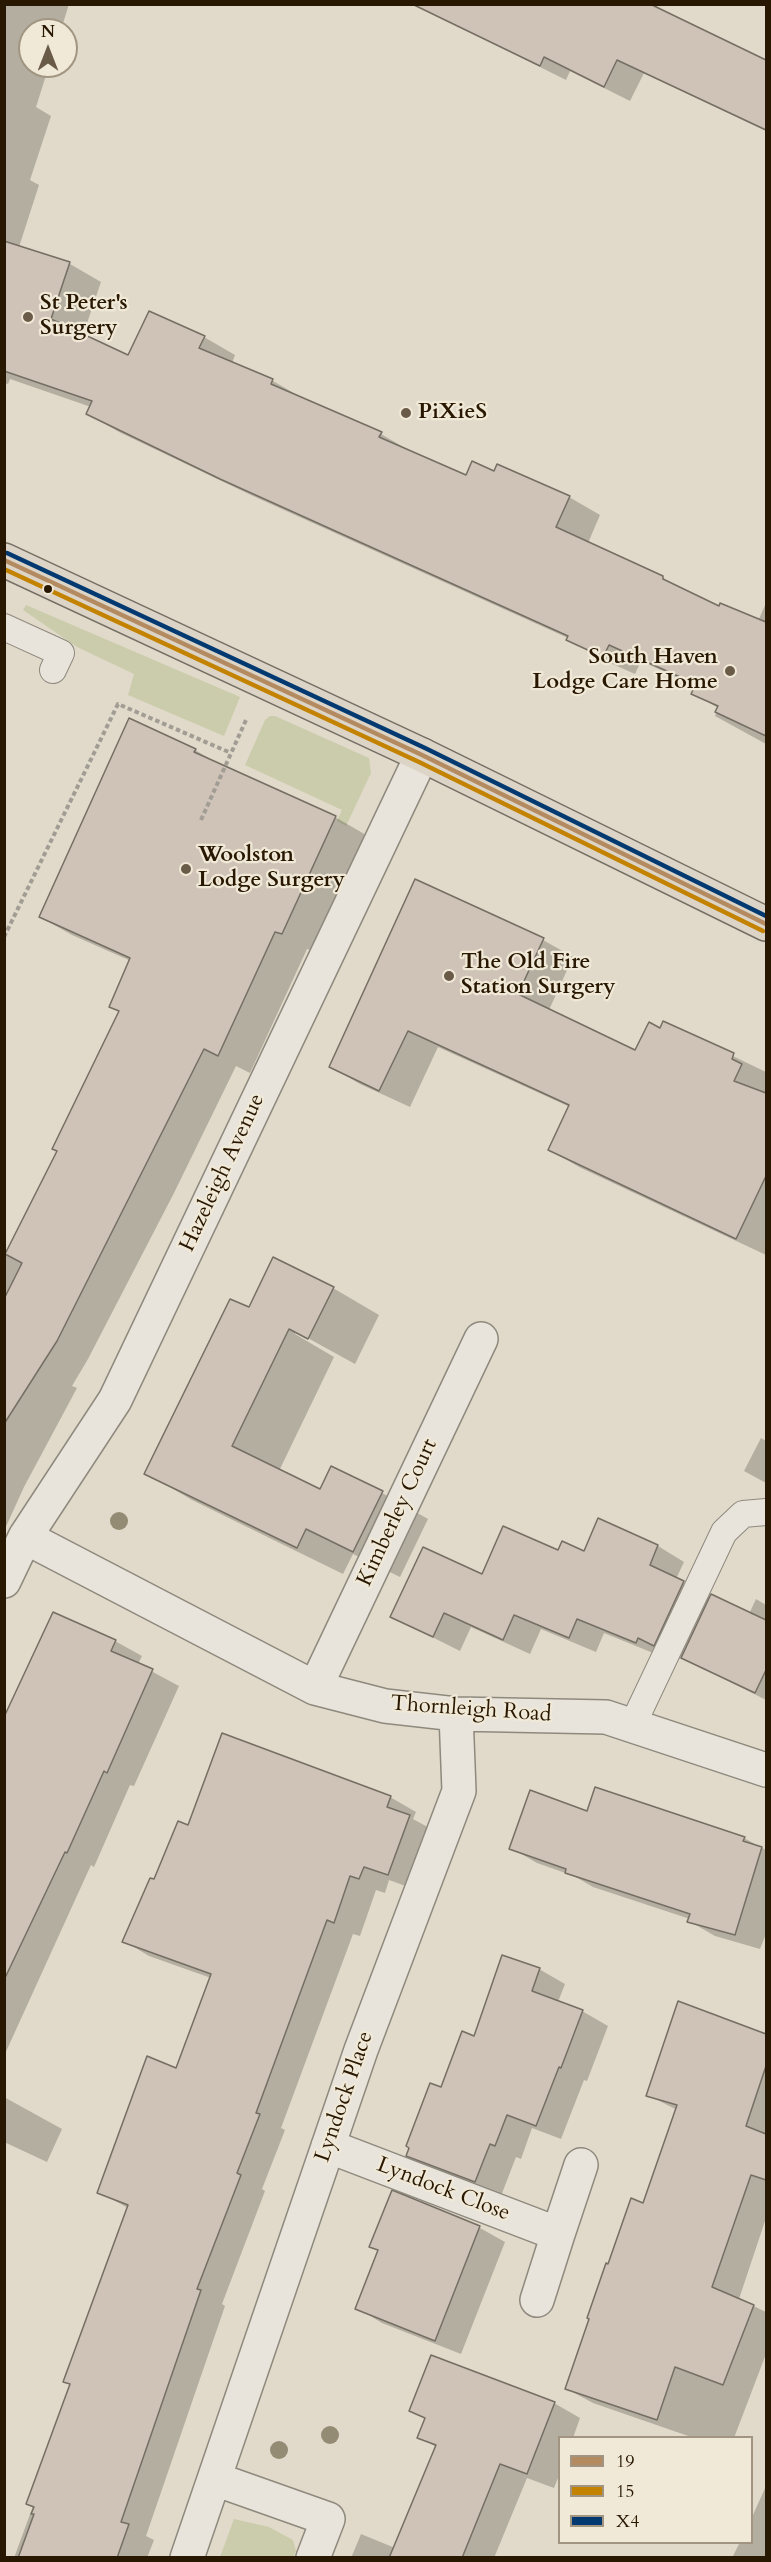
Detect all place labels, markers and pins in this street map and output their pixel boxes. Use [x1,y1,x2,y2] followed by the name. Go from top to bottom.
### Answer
[40,291,128,342] place label: St Peter's Surgery
[21,310,35,324] marker: St Peter's Surgery
[418,400,487,426] place label: PiXieS
[399,406,413,420] marker: PiXieS
[42,583,54,595] unlabelled marker
[532,645,718,696] place label: South Haven Lodge Care Home
[723,664,737,678] marker: South Haven Lodge Care Home
[198,843,345,894] place label: Woolston Lodge Surgery
[179,862,193,876] marker: Woolston Lodge Surgery
[461,950,616,1002] place label: The Old Fire Station Surgery
[442,969,456,983] marker: The Old Fire Station Surgery

